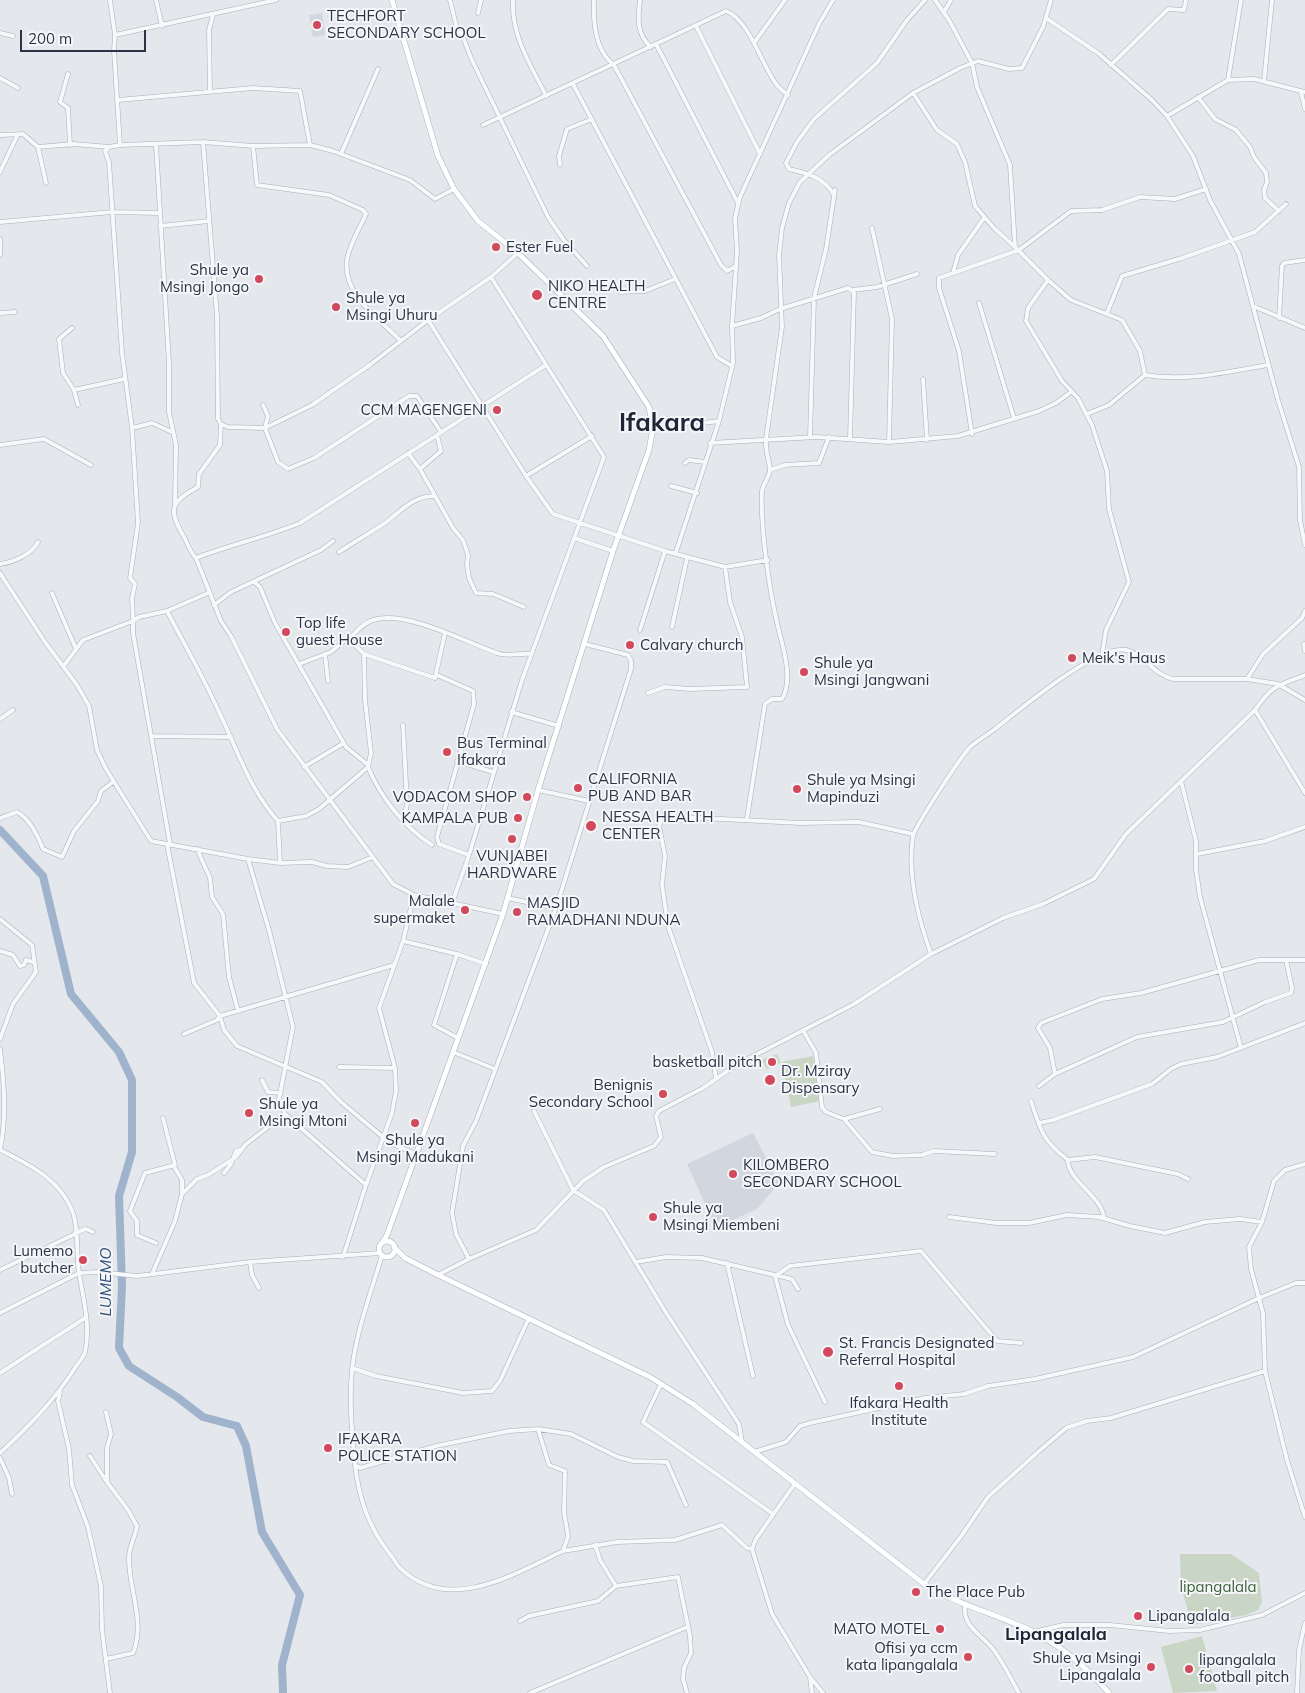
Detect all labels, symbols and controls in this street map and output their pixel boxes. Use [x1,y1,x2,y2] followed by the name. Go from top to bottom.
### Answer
[327,7,486,42] place label: TECHFORT SECONDARY SCHOOL
[311,19,323,31] marker: TECHFORT SECONDARY SCHOOL
[22,20,149,52] scale bar
[28,29,72,48] text: 200 m
[506,238,573,256] place label: Ester Fuel
[490,241,502,253] marker: Ester Fuel
[160,261,249,296] place label: Shule ya Msingi Jongo
[253,273,265,285] marker: Shule ya Msingi Jongo
[548,277,646,312] place label: NIKO HEALTH CENTRE
[530,288,544,302] marker: NIKO HEALTH CENTRE
[346,289,438,324] place label: Shule ya Msingi Uhuru
[330,301,342,313] marker: Shule ya Msingi Uhuru
[360,401,487,419] place label: CCM MAGENGENI
[491,404,503,416] marker: CCM MAGENGENI
[619,408,705,438] district label: Ifakara
[296,614,383,649] place label: Top life guest House
[280,626,292,638] marker: Top life guest House
[640,636,744,654] place label: Calvary church
[624,639,636,651] marker: Calvary church
[1082,649,1166,667] place label: Meik's Haus
[1066,652,1078,664] marker: Meik's Haus
[814,654,929,689] place label: Shule ya Msingi Jangwani
[798,666,810,678] marker: Shule ya Msingi Jangwani
[457,734,547,769] place label: Bus Terminal Ifakara
[441,746,453,758] marker: Bus Terminal Ifakara
[588,770,692,805] place label: CALIFORNIA PUB AND BAR
[807,771,915,806] place label: Shule ya Msingi Mapinduzi
[572,782,584,794] marker: CALIFORNIA PUB AND BAR
[791,783,803,795] marker: Shule ya Msingi Mapinduzi
[393,788,517,806] place label: VODACOM SHOP
[521,791,533,803] marker: VODACOM SHOP
[602,808,713,843] place label: NESSA HEALTH CENTER
[402,809,508,827] place label: KAMPALA PUB
[512,812,524,824] marker: KAMPALA PUB
[584,819,598,833] marker: NESSA HEALTH CENTER
[506,833,518,845] marker: VUNJABEI HARDWARE
[467,847,557,882] place label: VUNJABEI HARDWARE
[373,892,455,927] place label: Malale supermaket
[527,894,680,929] place label: MASJID RAMADHANI NDUNA
[459,904,471,916] marker: Malale supermaket
[511,906,523,918] marker: MASJID RAMADHANI NDUNA
[653,1053,762,1071] place label: basketball pitch
[766,1056,778,1068] marker: basketball pitch
[781,1062,859,1097] place label: Dr. Mziray Dispensary
[763,1073,777,1087] marker: Dr. Mziray Dispensary
[529,1076,653,1111] place label: Benignis Secondary School
[657,1088,669,1100] marker: Benignis Secondary School
[259,1095,347,1130] place label: Shule ya Msingi Mtoni
[243,1107,255,1119] marker: Shule ya Msingi Mtoni
[409,1117,421,1129] marker: Shule ya Msingi Madukani
[356,1131,474,1166] place label: Shule ya Msingi Madukani
[743,1156,902,1191] place label: KILOMBERO SECONDARY SCHOOL
[727,1168,739,1180] marker: KILOMBERO SECONDARY SCHOOL
[663,1199,779,1234] place label: Shule ya Msingi Miembeni
[647,1211,659,1223] marker: Shule ya Msingi Miembeni
[13,1242,73,1277] place label: Lumemo butcher
[96,1247,116,1317] water label: LUMEMO
[77,1254,89,1266] marker: Lumemo butcher
[839,1334,994,1369] place label: St. Francis Designated Referral Hospital
[821,1345,835,1359] marker: St. Francis Designated Referral Hospital
[893,1380,905,1392] marker: Ifakara Health Institute
[849,1394,949,1429] place label: Ifakara Health Institute
[338,1430,457,1465] place label: IFAKARA POLICE STATION
[322,1442,334,1454] marker: IFAKARA POLICE STATION
[1179,1578,1257,1596] park label: lipangalala
[926,1583,1025,1601] place label: The Place Pub
[910,1586,922,1598] marker: The Place Pub
[1148,1607,1230,1625] place label: Lipangalala
[1132,1610,1144,1622] marker: Lipangalala
[834,1620,930,1638] place label: MATO MOTEL
[934,1623,946,1635] marker: MATO MOTEL
[1005,1624,1107,1646] district label: Lipangalala
[846,1639,958,1674] place label: Ofisi ya ccm kata lipangalala
[1033,1649,1141,1684] place label: Shule ya Msingi Lipangalala
[962,1651,974,1663] marker: Ofisi ya ccm kata lipangalala
[1199,1651,1289,1686] place label: lipangalala football pitch
[1145,1661,1157,1673] marker: Shule ya Msingi Lipangalala
[1183,1663,1195,1675] marker: lipangalala football pitch

